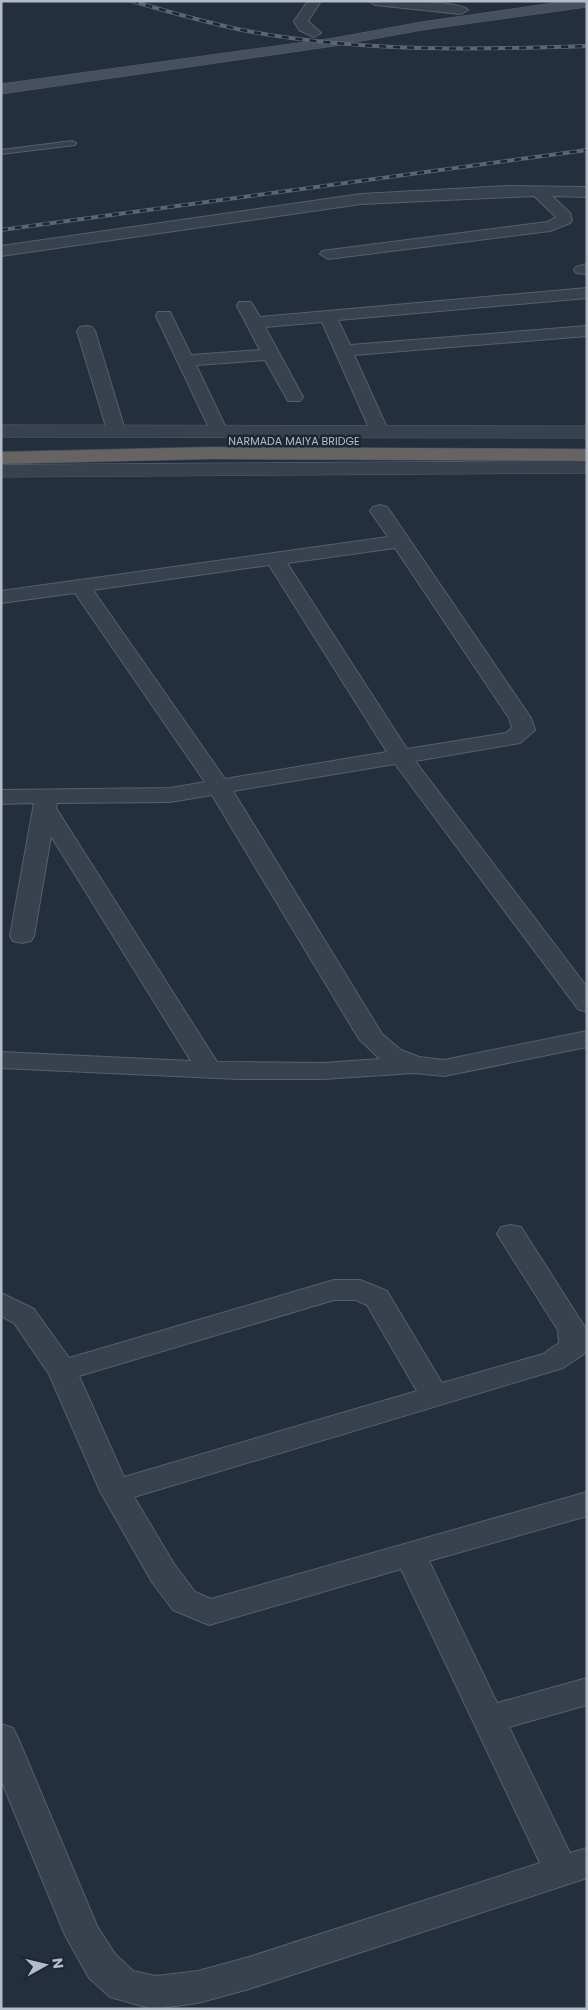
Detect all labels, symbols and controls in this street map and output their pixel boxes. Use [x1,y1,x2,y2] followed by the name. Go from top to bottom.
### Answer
[228,433,360,449] street label: NARMADA MAIYA BRIDGE
[20,1940,70,1990] north arrow
[47,1957,69,1970] text: N

